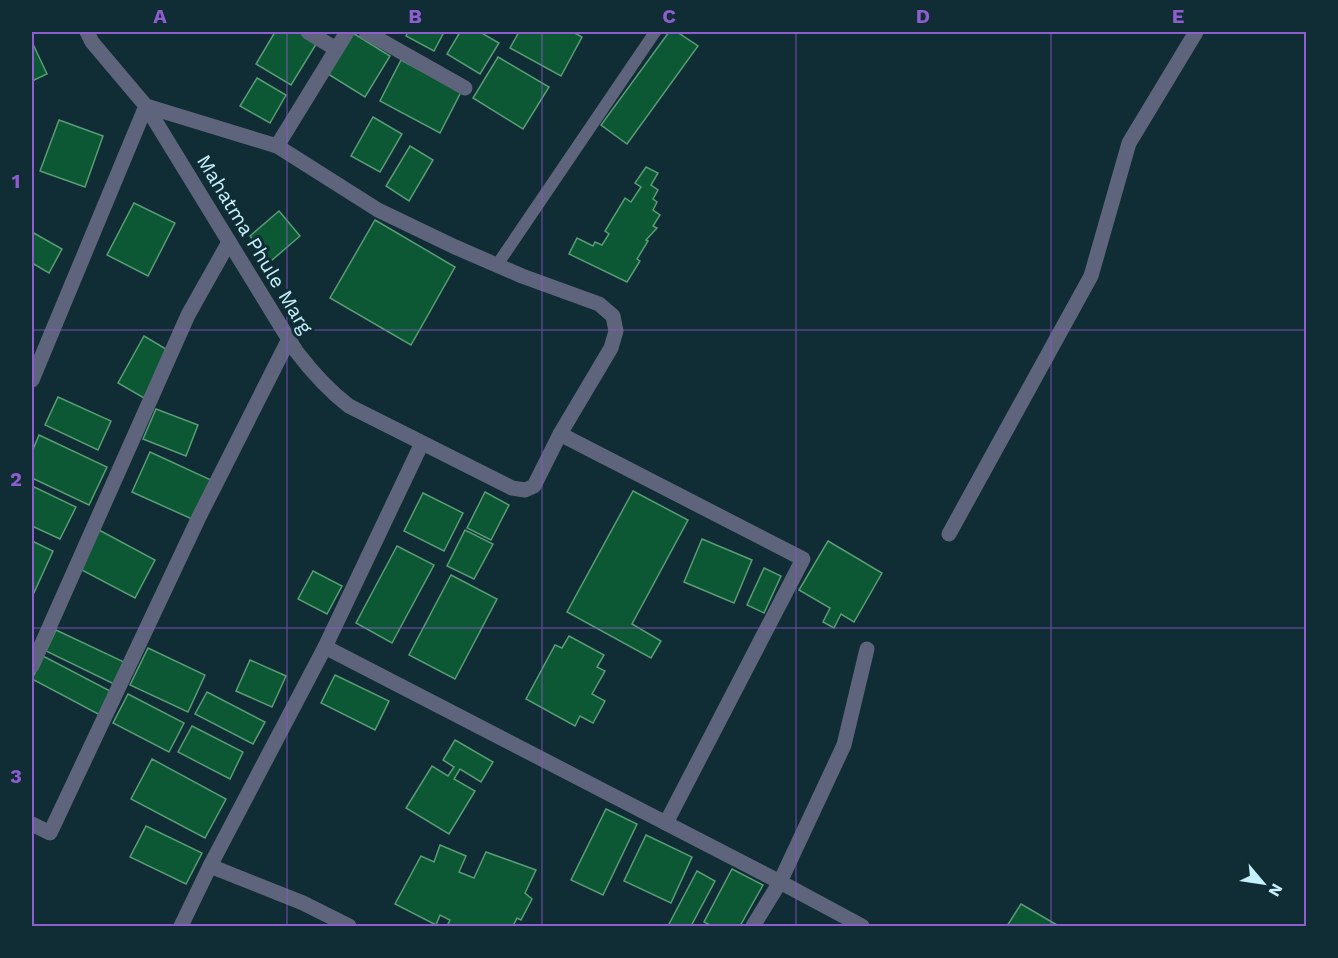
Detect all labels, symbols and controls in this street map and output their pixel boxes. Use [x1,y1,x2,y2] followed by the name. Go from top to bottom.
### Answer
[153,4,167,28] text: A
[408,4,422,28] text: B
[662,4,676,28] text: C
[916,4,930,28] text: D
[1172,4,1184,28] text: E
[192,150,318,338] street label: Mahatma Phule Marg
[12,169,20,193] text: 1
[10,467,22,491] text: 2
[10,764,22,788] text: 3
[1233,853,1293,913] north arrow
[1264,880,1287,900] text: N

